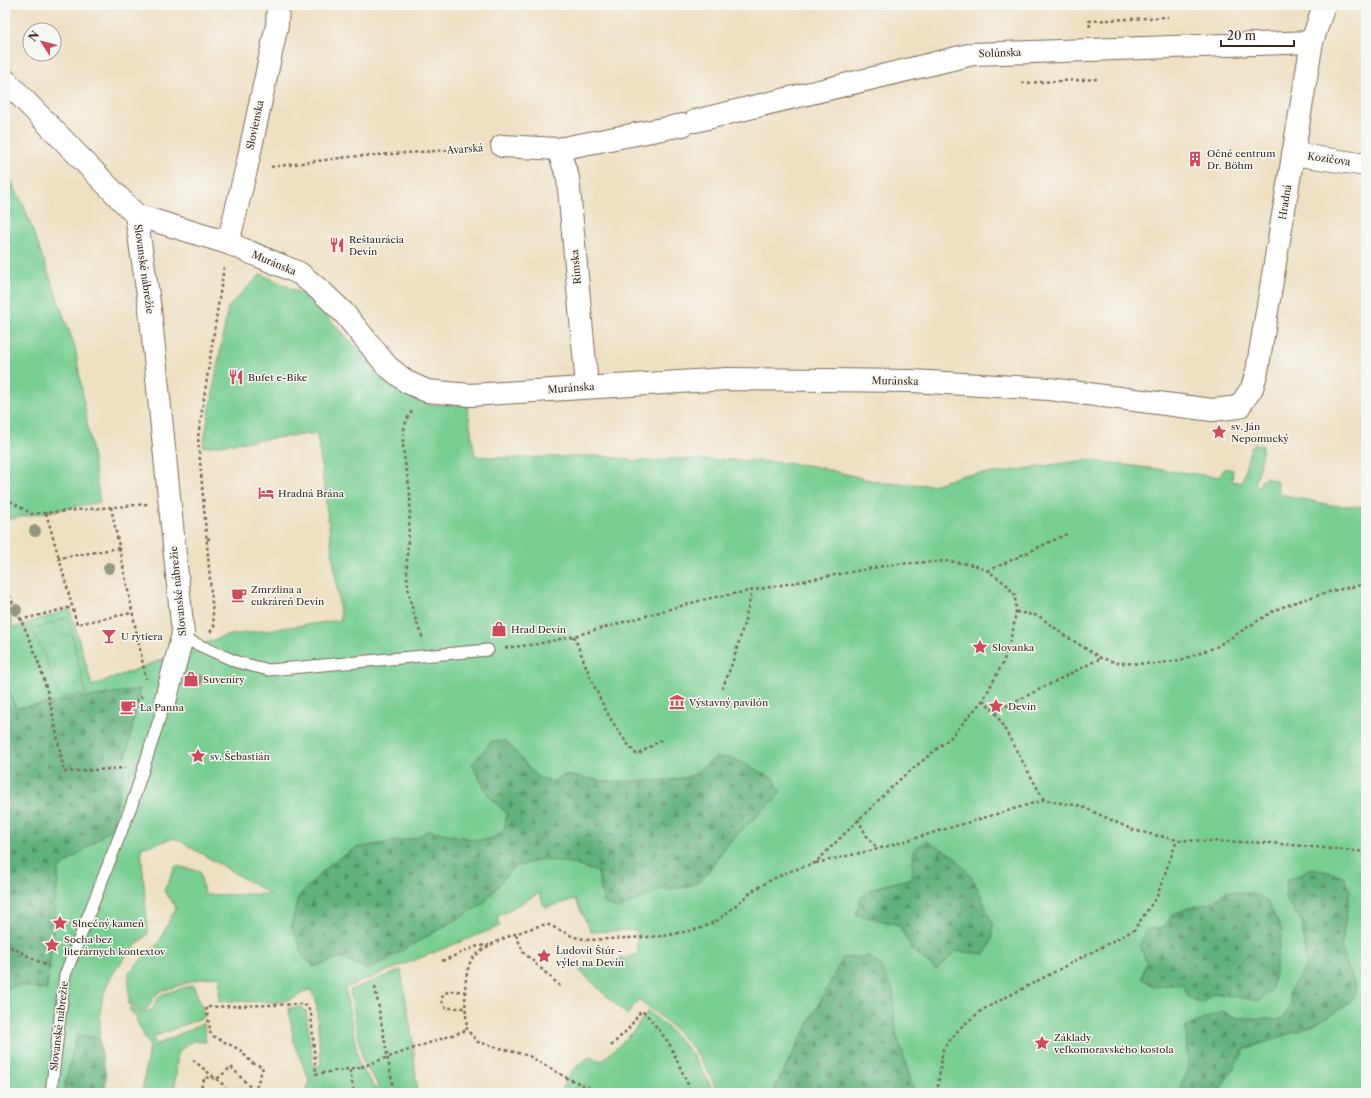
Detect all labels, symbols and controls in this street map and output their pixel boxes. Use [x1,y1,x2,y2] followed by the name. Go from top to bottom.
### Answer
[22,22,62,62] north arrow
[1221,22,1294,48] scale bar
[25,28,43,44] text: N
[1227,28,1256,43] text: 20 m
[979,46,1022,60] street label: Solúnska
[243,98,267,151] street label: Slovienska
[445,141,484,157] street label: Avarská
[1207,147,1276,172] place label: Očné centrum Dr. Böhm
[1186,150,1204,168] building icon: Očné centrum Dr. Böhm
[1307,150,1352,169] street label: Kozičova
[1276,183,1294,221] street label: Hradná
[131,223,157,315] street label: Slovanské nábrežie
[349,233,405,258] place label: Reštaurácia Devín
[328,236,346,254] restaurant icon: Reštaurácia Devín
[250,248,299,278] street label: Muránska
[568,248,584,285] street label: Rímska
[227,368,245,386] restaurant icon: Bufet e-Bike
[248,371,308,384] place label: Bufet e-Bike
[871,374,919,388] street label: Muránska
[547,380,596,396] street label: Muránska
[1231,420,1289,445] place label: sv. Ján Nepomucký
[1210,423,1228,441] place icon: sv. Ján Nepomucký
[257,484,275,502] hotel icon: Hradná Brána
[278,487,345,500] place label: Hradná Brána
[167,545,189,637] street label: Slovanské nábrežie
[251,583,325,608] place label: Zmrzlina a cukráreň Devín
[230,586,248,604] cafe icon: Zmrzlina a cukráreň Devín
[490,620,508,638] shop icon: Hrad Devín
[511,623,567,636] place label: Hrad Devín
[100,627,118,645] bar icon: U rytiera
[121,630,164,643] place label: U rytiera
[971,638,989,656] place icon: Slovanka
[992,641,1035,654] place label: Slovanka
[182,670,200,688] shop icon: Suveníry
[203,673,245,686] place label: Suveníry
[668,693,686,711] museum icon: Výstavný pavilón
[688,696,769,709] place label: Výstavný pavilón
[987,697,1005,715] place icon: Devín
[119,698,137,716] cafe icon: La Panna
[1008,700,1037,713] place label: Devín
[140,701,185,714] place label: La Panna
[189,747,207,765] place icon: sv. Šebastián
[210,750,270,763] place label: sv. Šebastián
[51,914,69,932] place icon: Slnečný kameň
[72,917,145,930] place label: Slnečný kameň
[64,933,166,958] place label: Socha bez literárnych kontextov
[43,936,61,954] place icon: Socha bez literárnych kontextov
[555,944,625,969] place label: Ľudovít Štúr - výlet na Devín
[535,947,553,965] place icon: Ľudovít Štúr - výlet na Devín
[47,980,71,1072] street label: Slovanské nábrežie
[1053,1031,1174,1056] place label: Základy veľkomoravského kostola
[1033,1034,1051,1052] place icon: Základy veľkomoravského kostola

